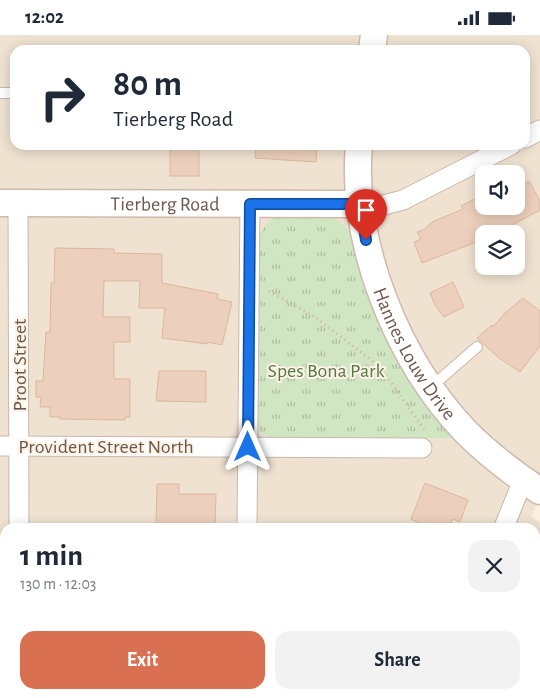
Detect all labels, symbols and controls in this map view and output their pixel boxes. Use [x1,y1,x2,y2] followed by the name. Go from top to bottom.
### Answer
[25,8,64,27] text: 12:02
[30,65,95,130] icon: right
[113,67,182,102] text: 80 m
[113,108,233,130] text: Tierberg Road
[475,165,525,275] map controls
[475,165,525,215] button: sound
[345,189,387,240] pin
[110,194,220,215] street label: Tierberg Road
[352,196,380,224] icon: arrive
[475,225,525,275] button: layers
[369,285,459,424] street label: Hannes Louw Drive
[10,318,30,411] street label: Proot Street
[267,361,385,381] park label: Spes Bona Park
[221,420,273,472] position arrow
[18,437,194,457] street label: Provident Street North
[468,540,520,592] button: close
[20,541,83,571] text: 1 min
[20,576,96,592] text: 130 m · 12:03
[20,631,265,689] button: Exit
[275,631,520,689] button: Share

